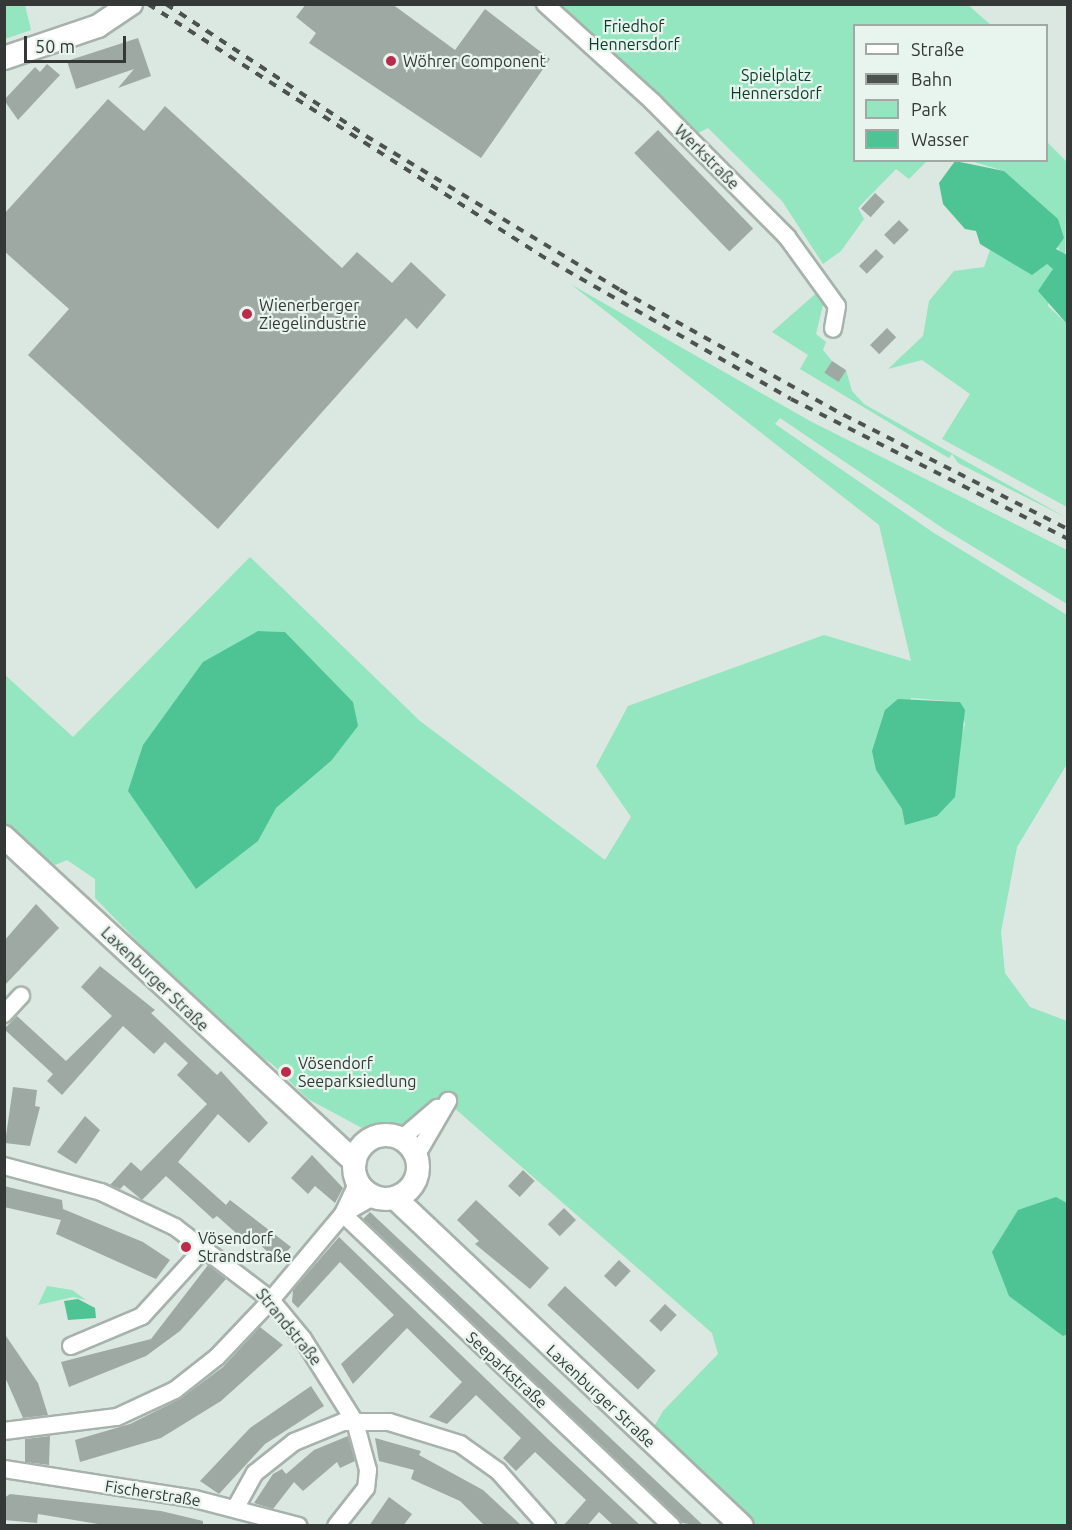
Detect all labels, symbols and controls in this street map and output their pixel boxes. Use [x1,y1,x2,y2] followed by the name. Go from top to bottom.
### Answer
[589,16,679,54] park label: Friedhof Hennersdorf
[27,24,129,62] scale bar
[853,24,1048,162] legend
[35,36,75,56] text: 50 m
[911,39,964,59] text: Straße
[403,51,546,71] place label: Wöhrer Component
[384,54,398,68] marker: Wöhrer Component
[731,65,821,103] park label: Spielplatz Hennersdorf
[911,69,952,89] text: Bahn
[911,99,947,119] text: Park
[671,121,743,193] street label: Werkstraße
[911,129,969,149] text: Wasser
[259,295,367,333] place label: Wienerberger Ziegelindustrie
[240,307,254,321] marker: Wienerberger Ziegelindustrie
[97,923,213,1035] street label: Laxenburger Straße
[298,1053,416,1091] place label: Vösendorf Seeparksiedlung
[279,1065,293,1079] marker: Vösendorf Seeparksiedlung
[198,1228,291,1266] place label: Vösendorf Strandstraße
[179,1240,193,1254] marker: Vösendorf Strandstraße
[252,1285,326,1369] street label: Strandstraße
[463,1328,551,1412] street label: Seeparkstraße
[543,1341,659,1451] street label: Laxenburger Straße
[104,1476,202,1510] street label: Fischerstraße

